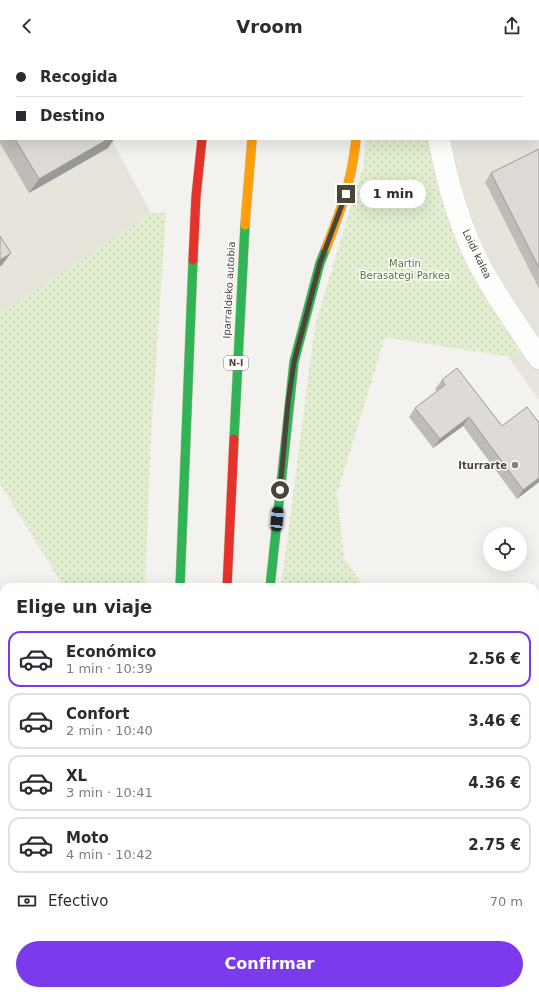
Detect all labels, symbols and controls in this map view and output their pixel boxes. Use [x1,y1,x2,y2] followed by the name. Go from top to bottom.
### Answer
[16,15,38,37] icon: back
[501,15,523,37] icon: share
[236,16,303,37] text: Vroom
[40,68,118,86] text: Recogida
[40,107,105,125] text: Destino
[360,180,426,208] callout: 1 min
[337,185,355,203] route end
[373,186,413,201] text: 1 min
[460,228,494,280] street label: Loidi kalea
[221,241,237,339] street label: Iparraldeko autobia
[360,258,450,281] park label: Martin Berasategi Parkea
[224,356,248,370] road number: N-I
[458,460,507,471] place label: Iturrarte
[510,460,520,470] marker: Iturrarte
[271,481,289,499] route start
[270,507,284,531] car
[483,527,527,571] map controls
[483,527,527,571] button: locate
[16,596,152,617] text: Elige un viaje
[18,641,54,677] icon: car
[66,643,156,661] text: Económico
[468,650,521,668] text: 2.56 €
[66,661,153,676] text: 1 min · 10:39
[18,703,54,739] icon: car
[66,705,129,723] text: Confort
[468,712,521,730] text: 3.46 €
[66,723,153,738] text: 2 min · 10:40
[18,765,54,801] icon: car
[66,767,87,785] text: XL
[468,774,521,792] text: 4.36 €
[66,785,153,800] text: 3 min · 10:41
[18,827,54,863] icon: car
[66,829,109,847] text: Moto
[468,836,521,854] text: 2.75 €
[66,847,153,862] text: 4 min · 10:42
[16,890,38,912] icon: cash
[48,892,108,910] text: Efectivo
[490,894,523,909] text: 70 m
[16,941,523,987] button: Confirmar

